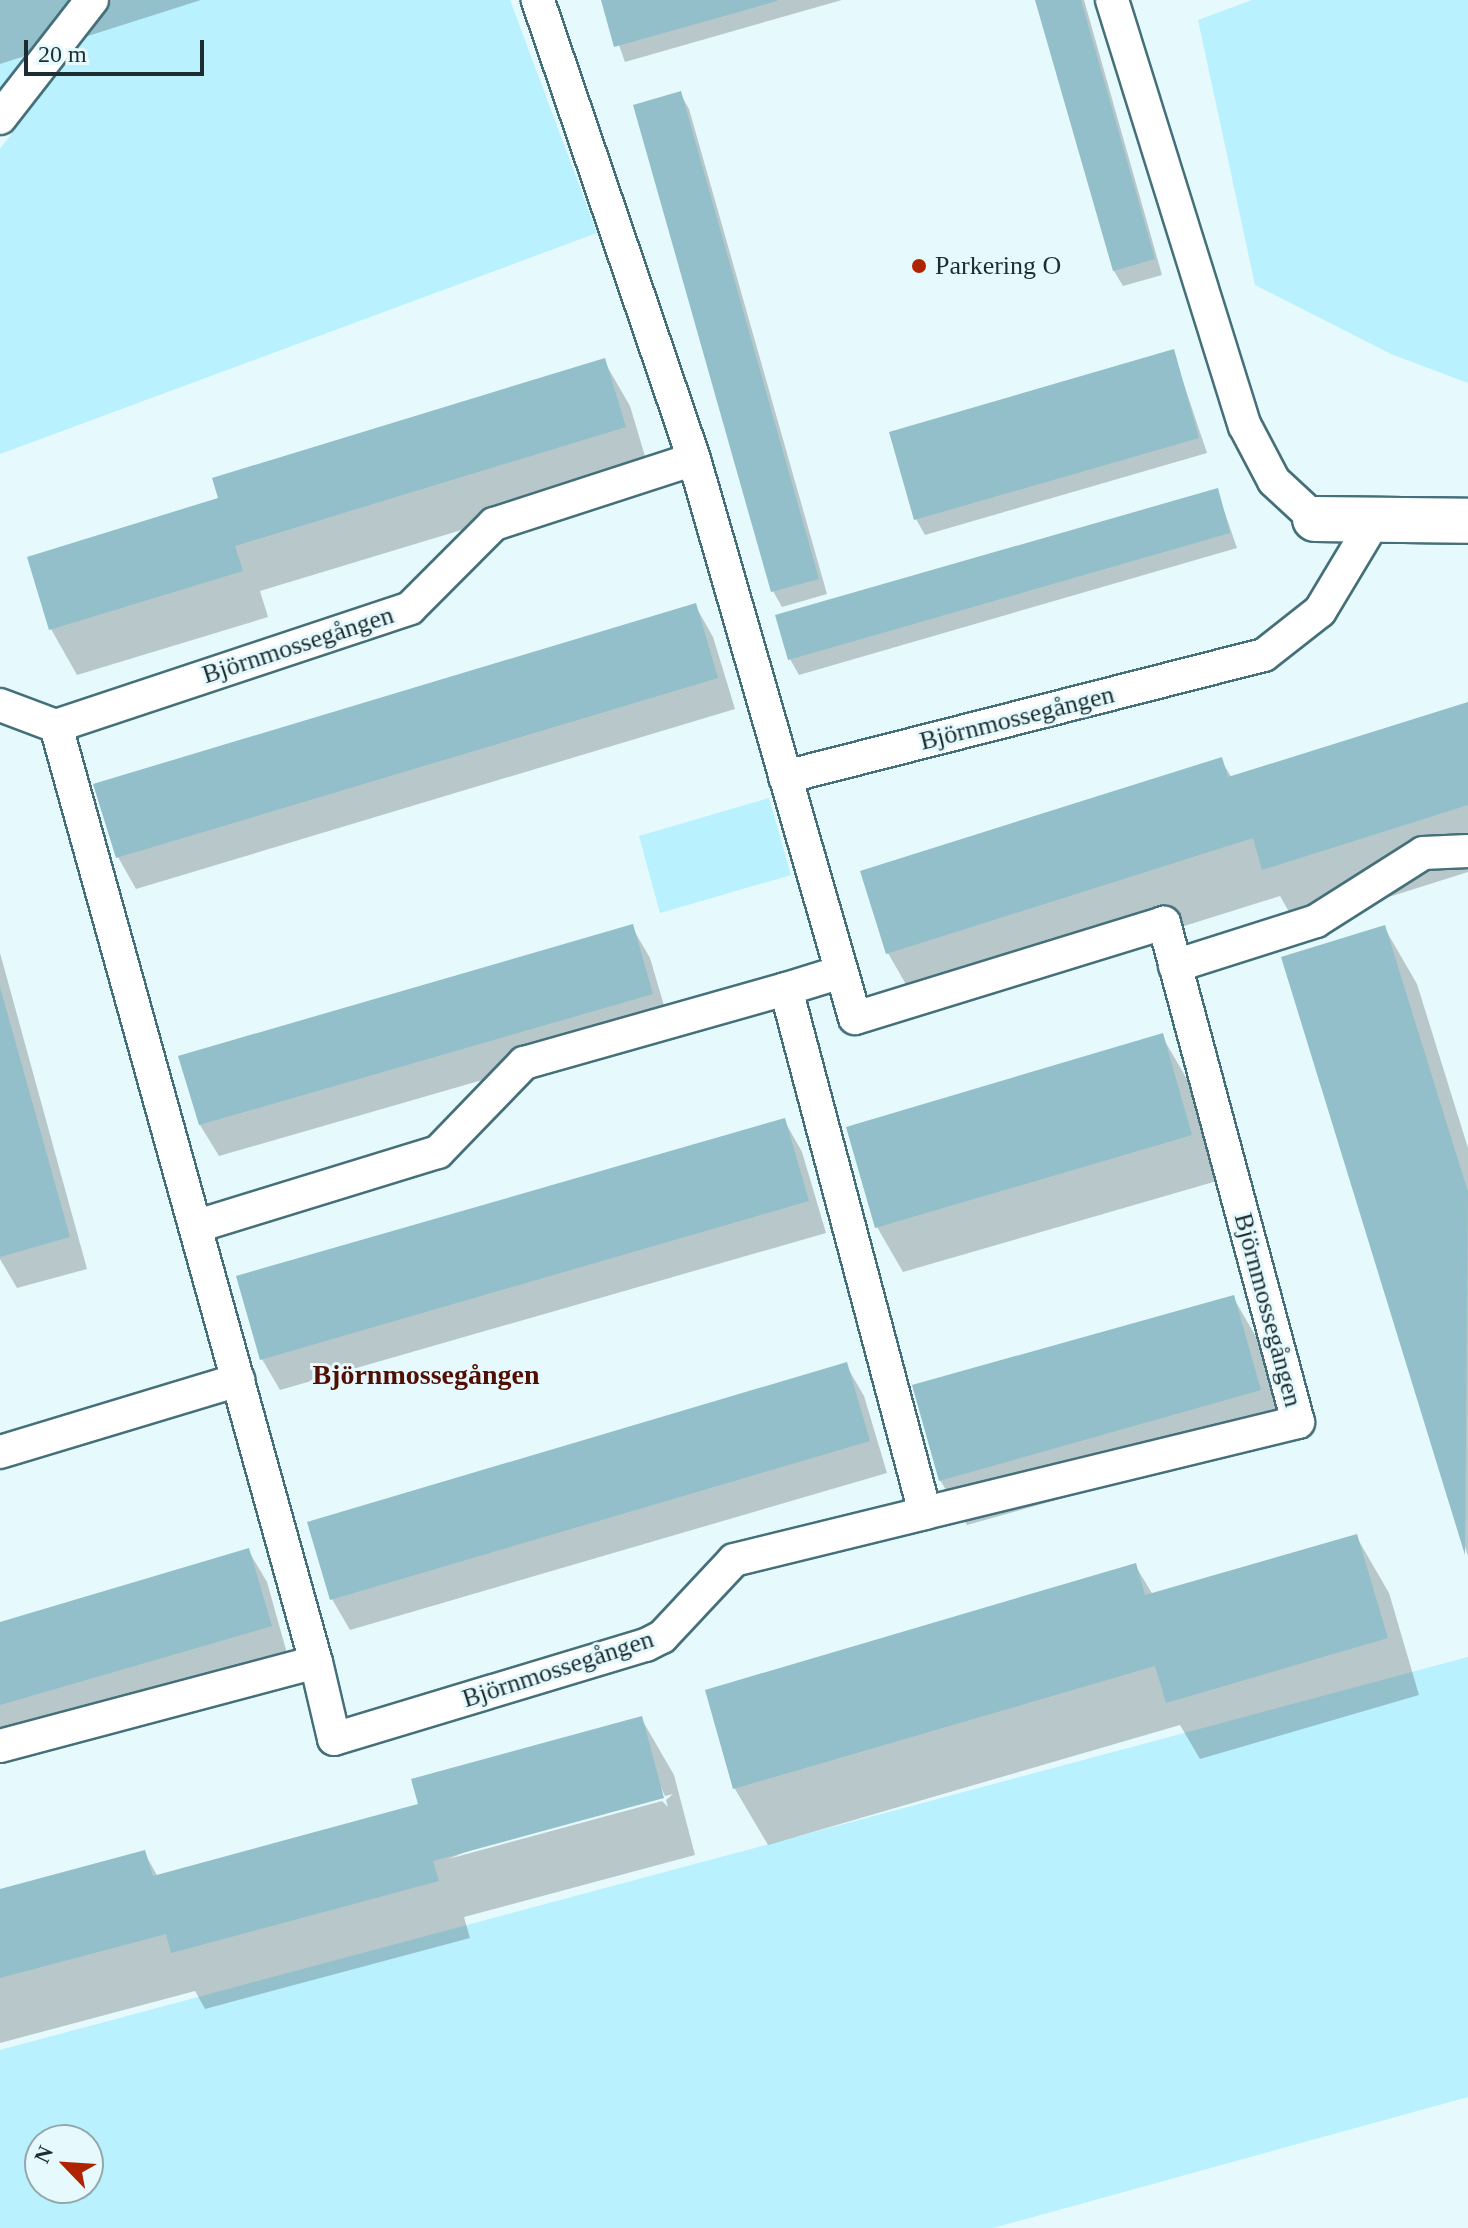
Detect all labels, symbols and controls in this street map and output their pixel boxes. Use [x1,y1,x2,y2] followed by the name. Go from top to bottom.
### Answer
[28,24,208,74] scale bar
[38,41,87,67] text: 20 m
[935,250,1061,282] place label: Parkering O
[910,257,928,275] marker: Parkering O
[198,599,398,691] street label: Björnmossegången
[917,679,1117,757] street label: Björnmossegången
[1227,1210,1309,1410] street label: Björnmossegången
[312,1358,540,1392] district label: Björnmossegången
[458,1623,658,1715] street label: Björnmossegången
[24,2124,104,2204] north arrow
[29,2142,58,2167] text: N

